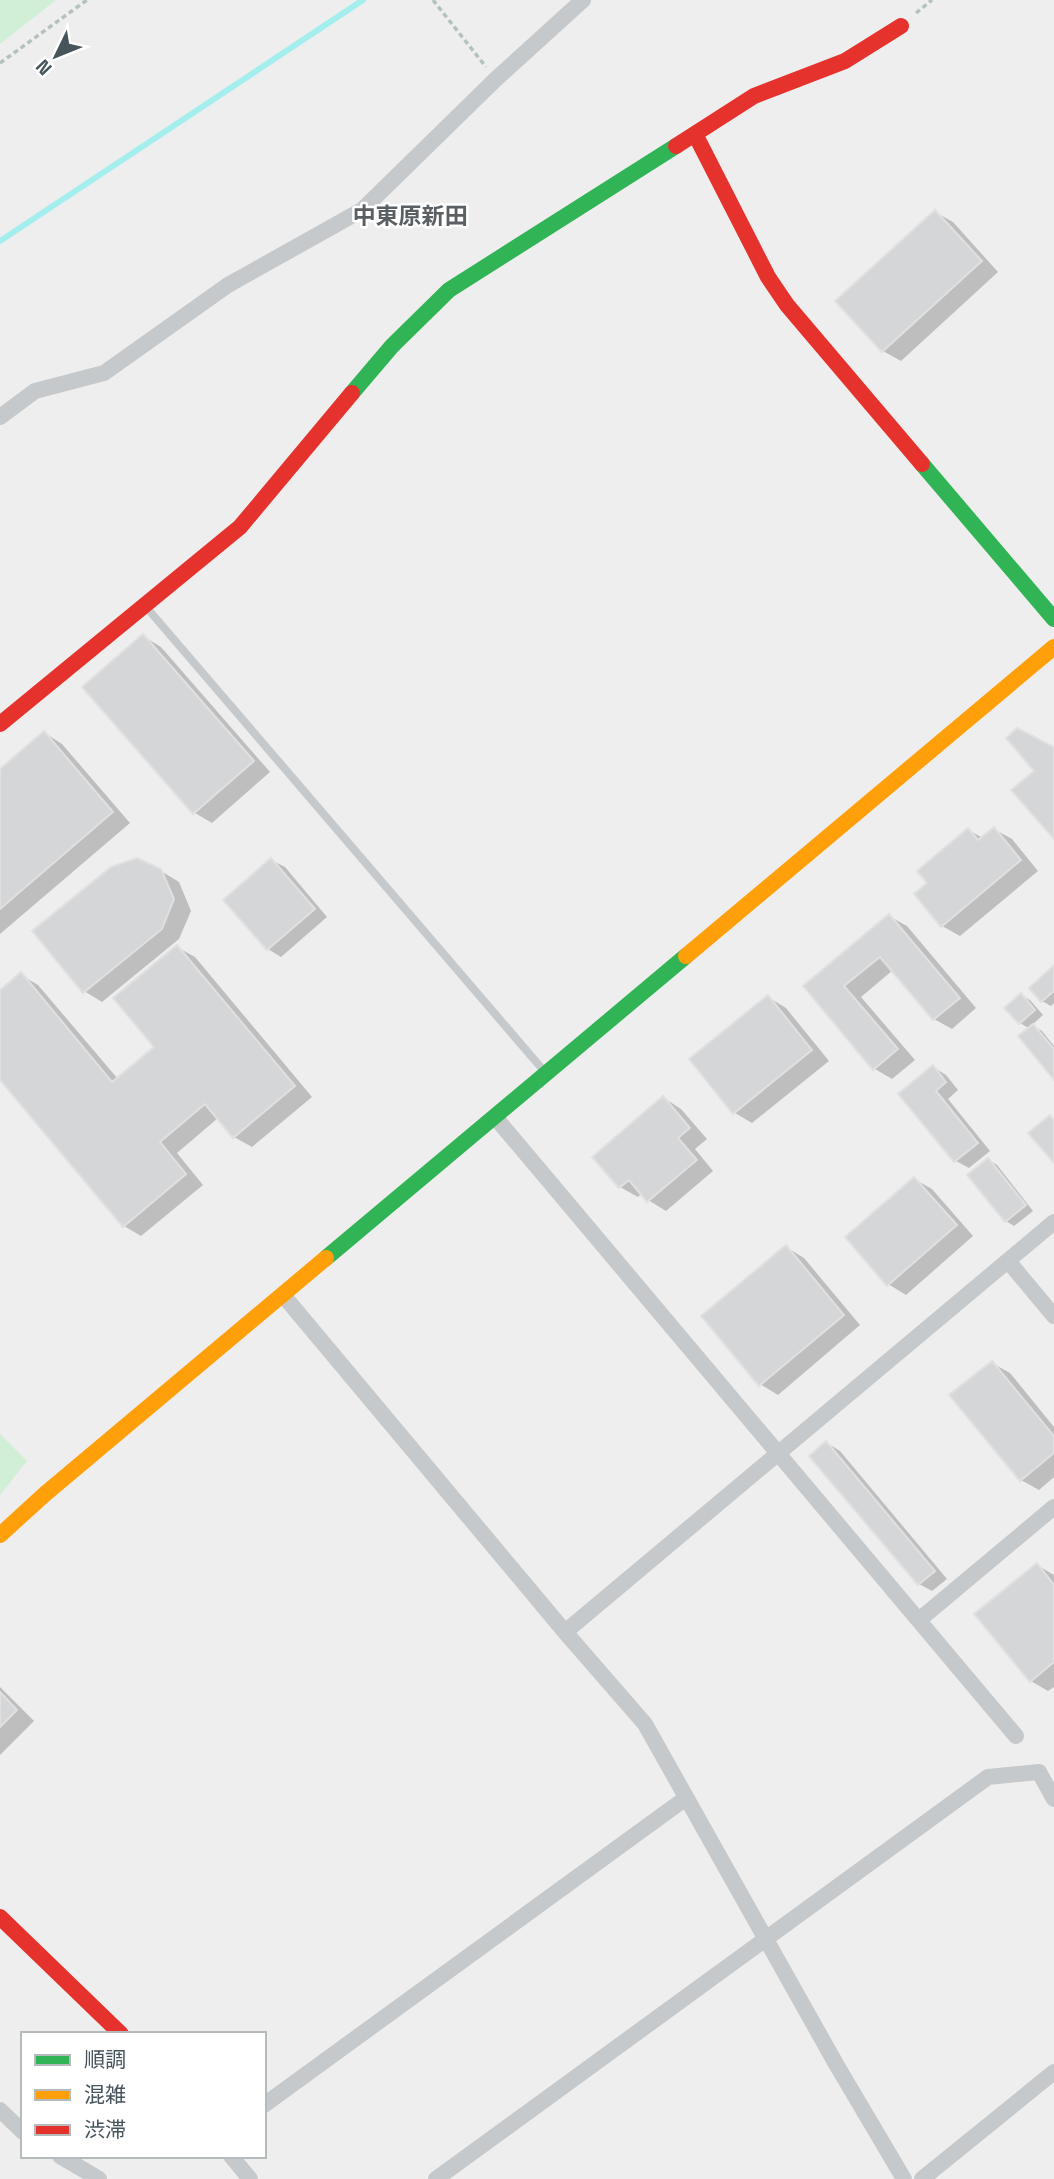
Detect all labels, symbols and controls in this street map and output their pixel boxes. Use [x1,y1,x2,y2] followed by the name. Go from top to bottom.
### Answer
[21,21,91,91] north arrow
[30,54,57,80] text: N
[353,201,468,231] district label: 中東原新田
[21,2032,266,2158] legend
[84,2046,126,2073] text: 順調
[84,2081,126,2108] text: 混雑
[84,2116,126,2143] text: 渋滞

